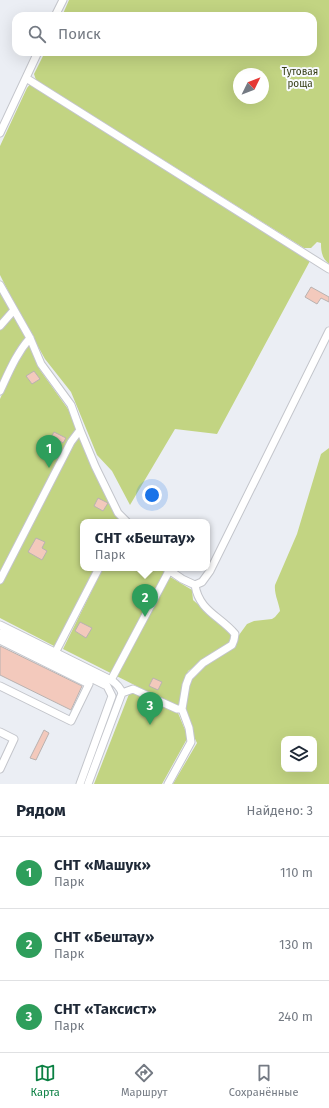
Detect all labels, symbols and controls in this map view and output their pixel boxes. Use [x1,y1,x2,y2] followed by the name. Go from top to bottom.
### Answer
[12,12,317,56] search box
[26,23,48,45] icon: search
[58,25,101,43] text: Поиск
[282,66,318,90] park label: Тутовая роща
[233,68,269,104] north arrow
[36,435,62,468] pin: 1
[142,485,162,505] your location
[80,519,210,571] popup
[95,529,195,547] text: СНТ «Бештау»
[95,547,125,562] text: Парк
[132,584,158,617] pin: 2
[137,692,163,725] pin: 3
[281,736,317,772] map controls
[281,736,317,772] button: layers
[16,800,66,821] text: Рядом
[247,803,313,818] text: Найдено: 3
[54,856,151,874] text: СНТ «Машук»
[26,865,32,880] text: 1
[280,865,313,880] text: 110 m
[54,874,84,889] text: Парк
[54,928,154,946] text: СНТ «Бештау»
[26,937,32,952] text: 2
[279,937,313,952] text: 130 m
[54,946,84,961] text: Парк
[54,1000,157,1018] text: СНТ «Таксист»
[26,1009,32,1024] text: 3
[278,1009,313,1024] text: 240 m
[54,1018,84,1033] text: Парк
[31,1062,60,1099] tab: Карта
[121,1062,168,1099] tab: Маршрут
[229,1062,298,1099] tab: Сохранённые

